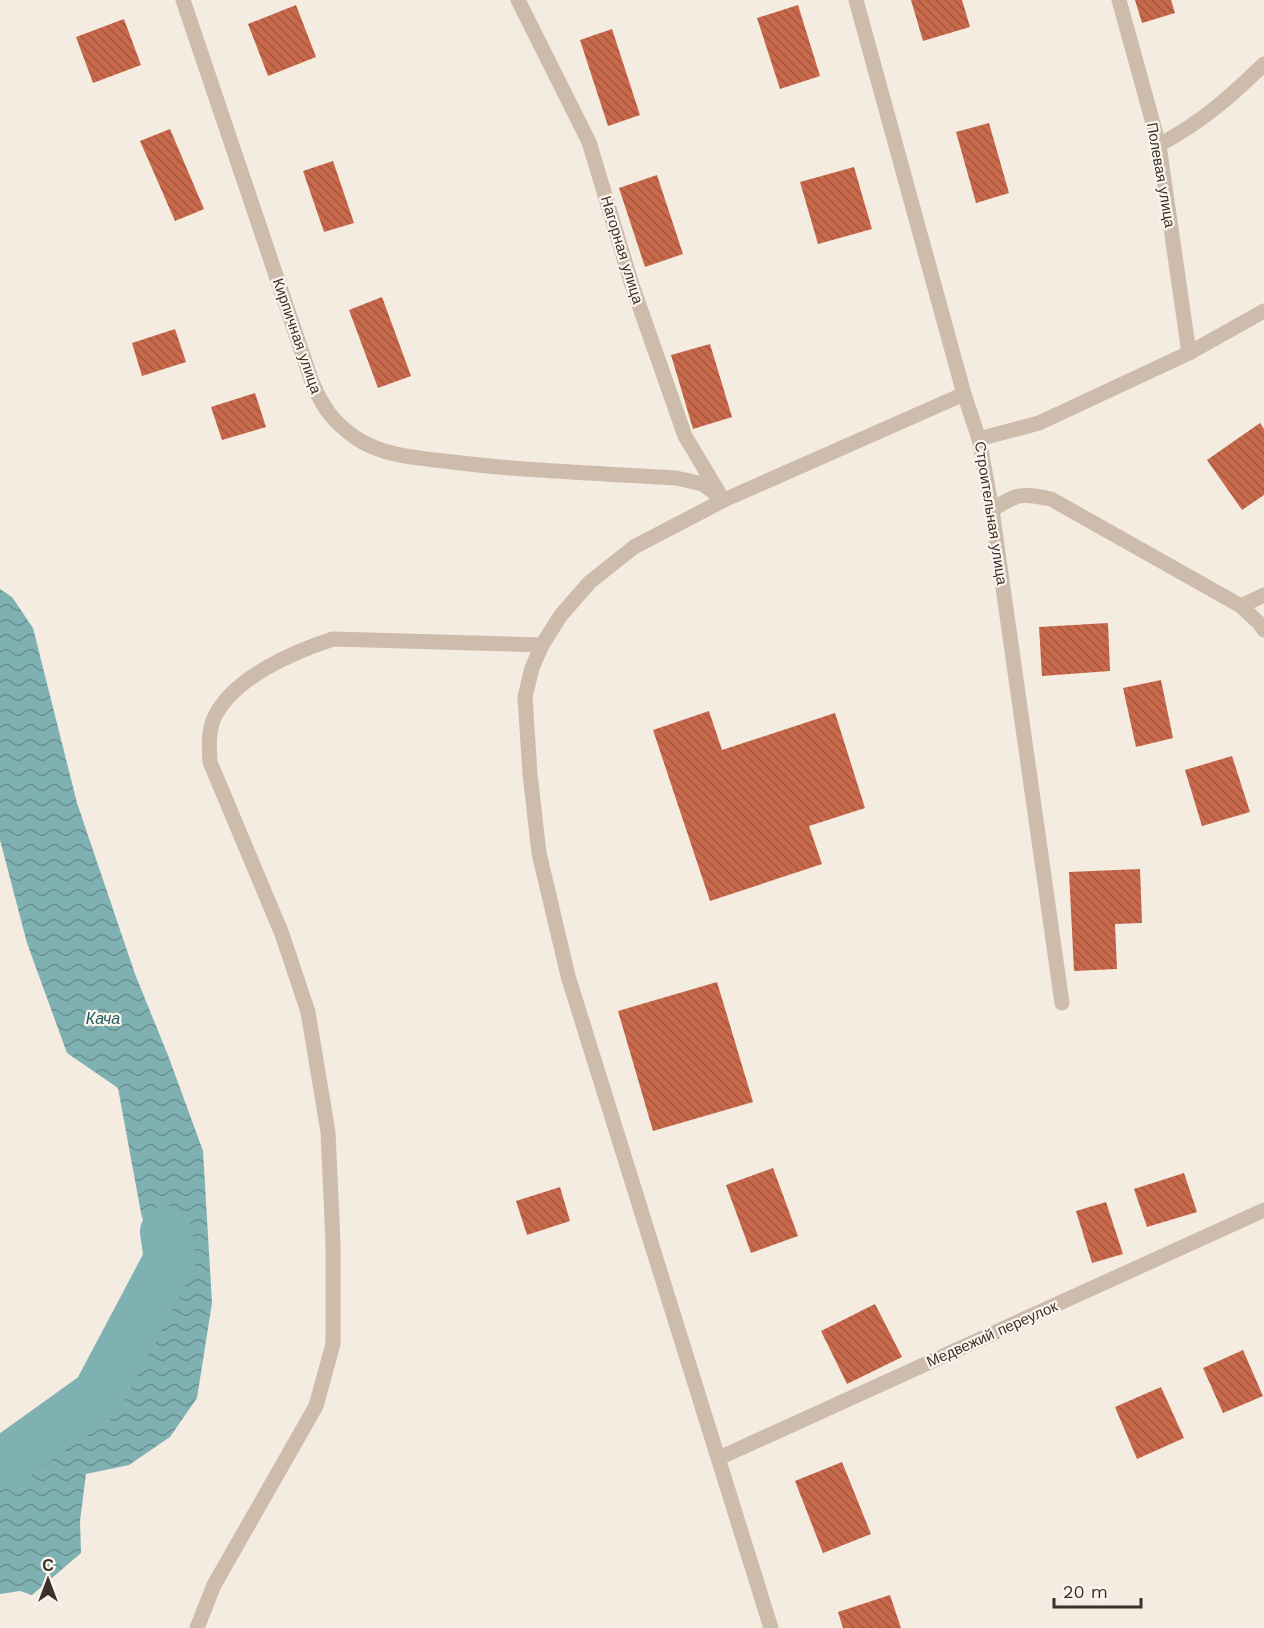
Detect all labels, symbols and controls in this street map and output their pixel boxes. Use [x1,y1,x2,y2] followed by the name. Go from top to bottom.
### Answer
[1143,121,1179,230] street label: Полевая улица
[597,194,647,307] street label: Нагорная улица
[269,276,325,397] street label: Кирпичная улица
[971,440,1011,587] street label: Строительная улица
[86,1009,120,1028] water label: Кача
[924,1297,1061,1371] street label: Медвежий переулок
[18,1550,78,1610] north arrow
[42,1556,54,1575] text: С
[1054,1571,1141,1609] scale bar
[1063,1581,1108,1602] text: 20 m

